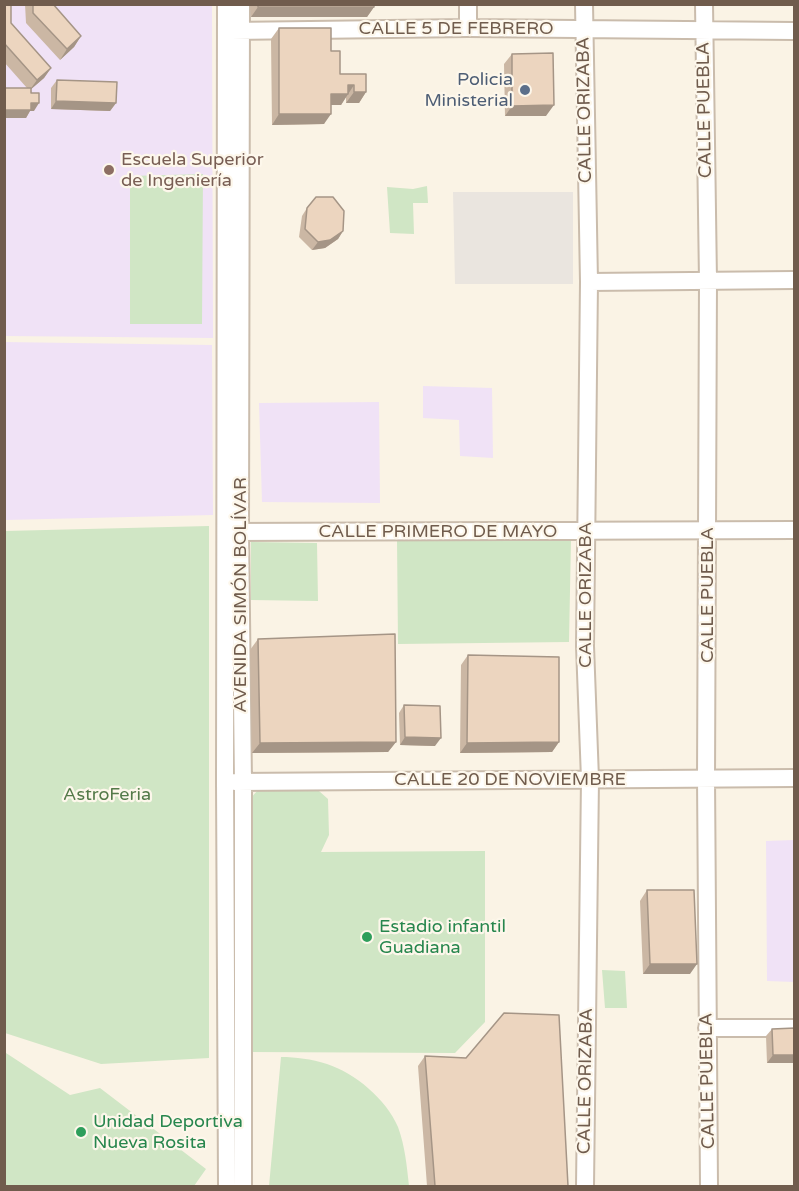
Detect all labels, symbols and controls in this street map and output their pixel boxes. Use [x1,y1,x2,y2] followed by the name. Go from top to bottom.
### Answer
[358,18,554,40] street label: CALLE 5 DE FEBRERO
[573,37,597,183] street label: CALLE ORIZABA
[693,42,717,178] street label: CALLE PUEBLA
[424,69,513,112] place label: Policia Ministerial
[518,83,532,97] marker: Policia Ministerial
[121,149,264,192] place label: Escuela Superior de Ingeniería
[102,163,116,177] marker: Escuela Superior de Ingeniería
[230,477,252,713] street label: AVENIDA SIMÓN BOLÍVAR
[319,521,557,543] street label: CALLE PRIMERO DE MAYO
[575,522,597,668] street label: CALLE ORIZABA
[697,527,719,663] street label: CALLE PUEBLA
[394,769,626,791] street label: CALLE 20 DE NOVIEMBRE
[63,784,151,806] park label: AstroFeria
[379,916,506,958] place label: Estadio infantil Guadiana
[360,930,374,944] marker: Estadio infantil Guadiana
[574,1008,598,1154] street label: CALLE ORIZABA
[696,1013,720,1149] street label: CALLE PUEBLA
[93,1111,243,1154] place label: Unidad Deportiva Nueva Rosita
[74,1125,88,1139] marker: Unidad Deportiva Nueva Rosita

